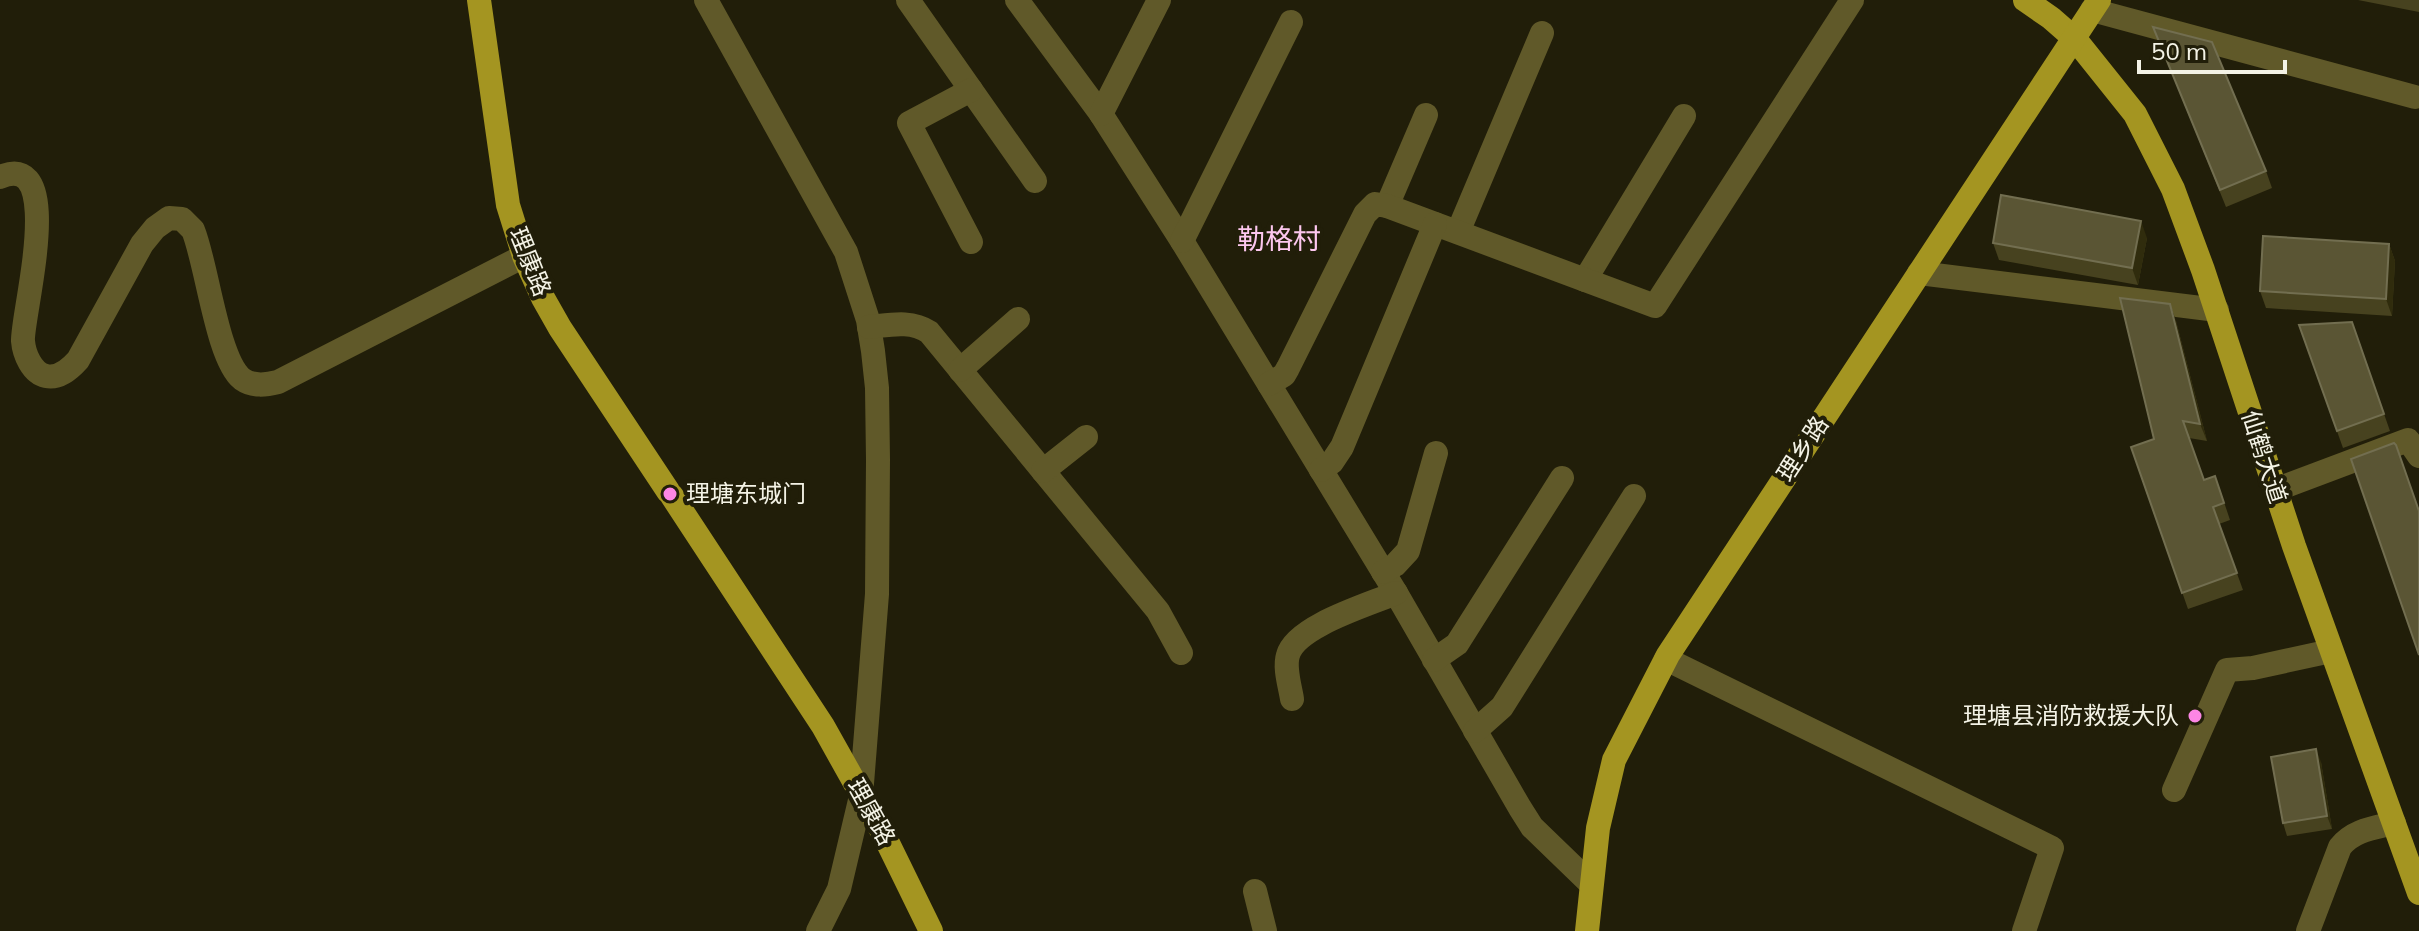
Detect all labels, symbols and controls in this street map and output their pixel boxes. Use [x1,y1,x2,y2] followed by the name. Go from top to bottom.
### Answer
[2139,24,2285,74] scale bar
[2151,36,2207,66] text: 50 m
[1237,221,1321,256] district label: 勒格村
[504,223,558,301] street label: 理康路
[2236,406,2294,507] street label: 仙鹤大道
[1770,410,1834,487] street label: 理乡路
[686,478,806,508] place label: 理塘东城门
[661,485,679,503] marker: 理塘东城门
[1963,700,2179,730] place label: 理塘县消防救援大队
[2186,707,2204,725] marker: 理塘县消防救援大队
[841,773,902,850] street label: 理康路

